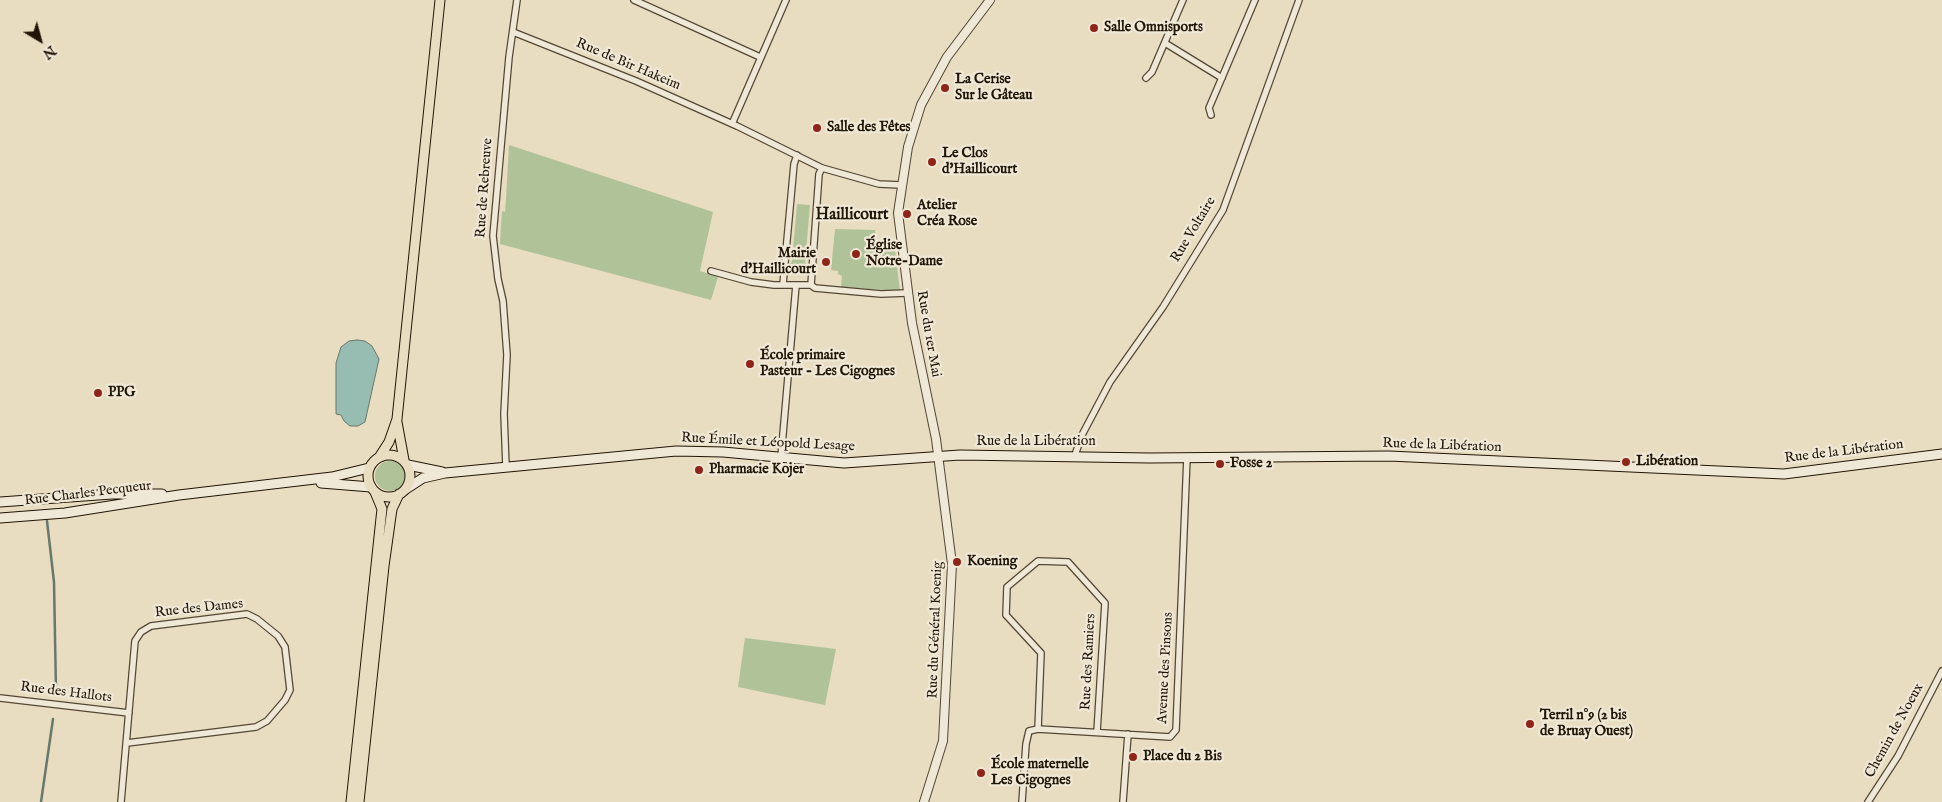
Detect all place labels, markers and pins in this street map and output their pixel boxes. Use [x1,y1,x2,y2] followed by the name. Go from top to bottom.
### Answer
[1104,20,1203,36] place label: Salle Omnisports
[1088,22,1100,34] marker: Salle Omnisports
[955,72,1033,104] place label: La Cerise Sur le Gâteau
[939,82,951,94] marker: La Cerise Sur le Gâteau
[827,120,911,136] place label: Salle des Fêtes
[811,122,823,134] marker: Salle des Fêtes
[942,146,1017,178] place label: Le Clos d'Haillicourt
[926,156,938,168] marker: Le Clos d'Haillicourt
[917,198,977,230] place label: Atelier Créa Rose
[901,208,913,220] marker: Atelier Créa Rose
[866,238,943,270] place label: Église Notre-Dame
[741,246,816,278] place label: Mairie d'Haillicourt
[850,248,862,260] marker: Église Notre-Dame
[820,256,832,268] marker: Mairie d'Haillicourt
[760,348,895,381] place label: École primaire Pasteur - Les Cigognes
[744,358,756,370] marker: École primaire Pasteur - Les Cigognes
[108,385,135,401] place label: PPG
[92,387,104,399] marker: PPG
[1636,454,1698,470] place label: Libération
[1230,456,1272,472] place label: Fosse 2
[1620,456,1632,468] marker: Libération
[1214,458,1226,470] marker: Fosse 2
[709,462,804,478] place label: Pharmacie Kojer
[693,464,705,476] marker: Pharmacie Kojer
[967,554,1017,570] place label: Koening
[951,556,963,568] marker: Koening
[1540,708,1633,740] place label: Terril n°9 (2 bis de Bruay Ouest)
[1524,718,1536,730] marker: Terril n°9 (2 bis de Bruay Ouest)
[1143,749,1222,765] place label: Place du 2 Bis
[1127,751,1139,763] marker: Place du 2 Bis
[991,757,1089,790] place label: École maternelle Les Cigognes
[975,767,987,779] marker: École maternelle Les Cigognes

